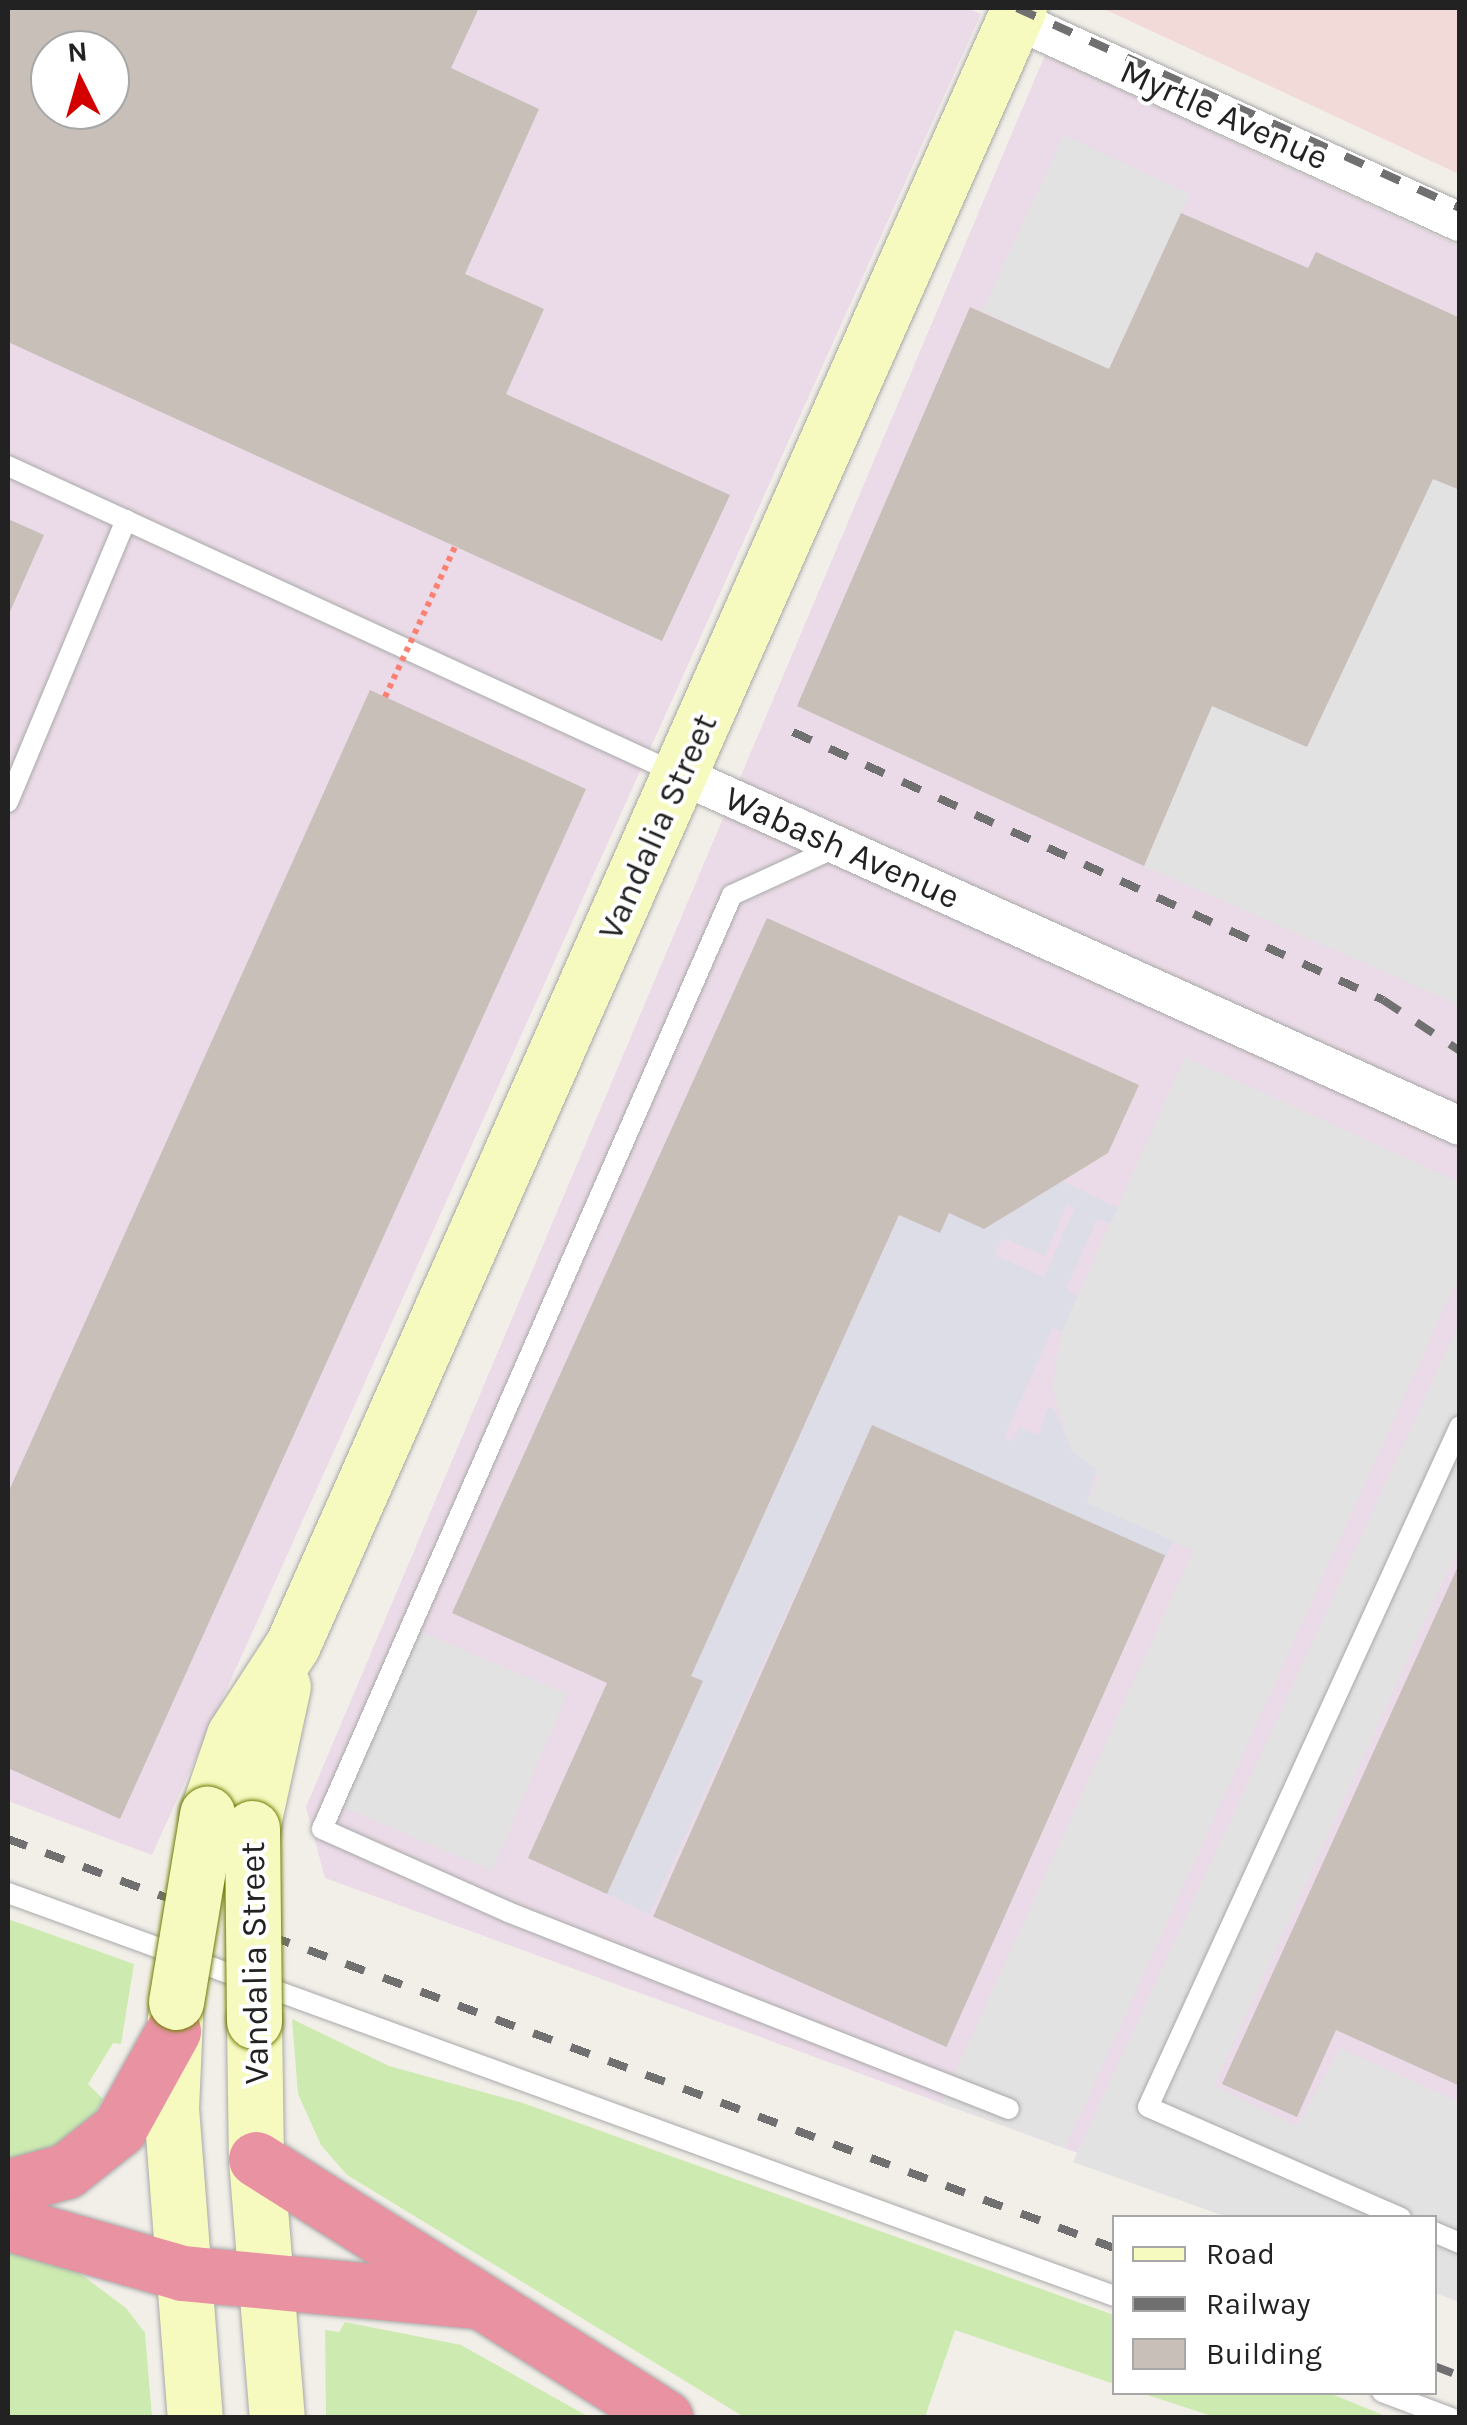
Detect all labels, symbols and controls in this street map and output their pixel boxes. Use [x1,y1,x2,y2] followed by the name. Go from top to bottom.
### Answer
[30,30,130,130] north arrow
[66,34,89,69] text: N
[1114,50,1334,180] street label: Myrtle Avenue
[589,708,727,946] street label: Vandalia Street
[718,777,966,919] street label: Wabash Avenue
[232,1841,278,2085] street label: Vandalia Street
[1112,2215,1437,2395] legend
[1206,2236,1275,2272] text: Road
[1206,2286,1310,2322] text: Railway
[1206,2336,1322,2372] text: Building

